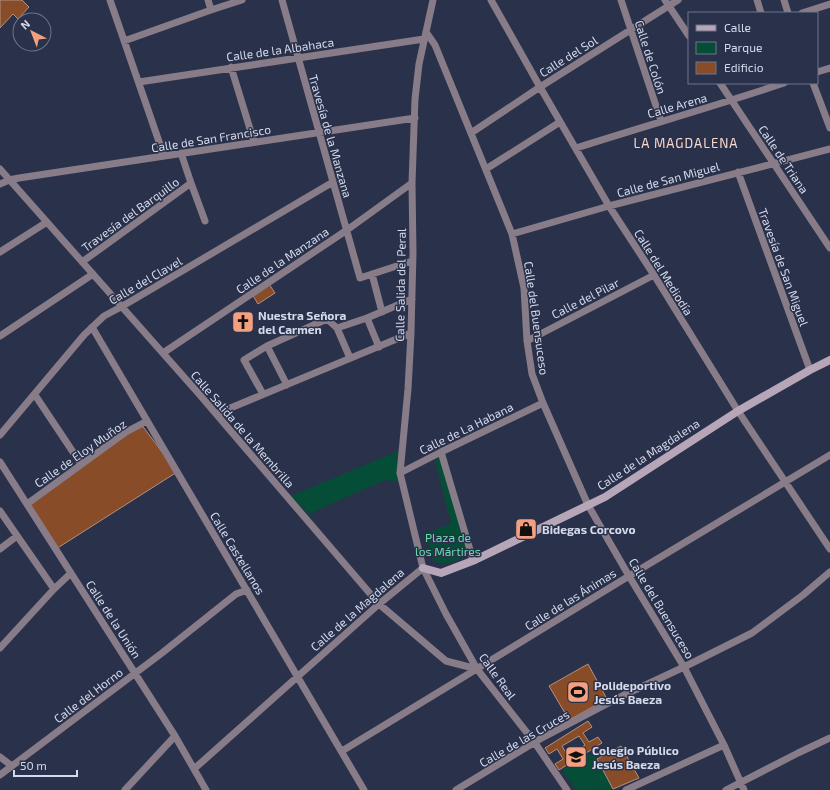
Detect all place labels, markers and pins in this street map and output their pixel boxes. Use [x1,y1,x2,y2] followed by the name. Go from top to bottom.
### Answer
[258,308,347,336] place label: Nuestra Señora del Carmen
[230,309,256,335] church icon: Nuestra Señora del Carmen
[513,516,539,542] shop icon: Bidegas Corcovo
[542,522,636,536] place label: Bidegas Corcovo
[594,678,671,706] place label: Polideportivo Jesús Baeza
[565,679,591,705] sports icon: Polideportivo Jesús Baeza
[592,743,679,771] place label: Colegio Público Jesús Baeza
[563,744,589,770] school or university icon: Colegio Público Jesús Baeza

